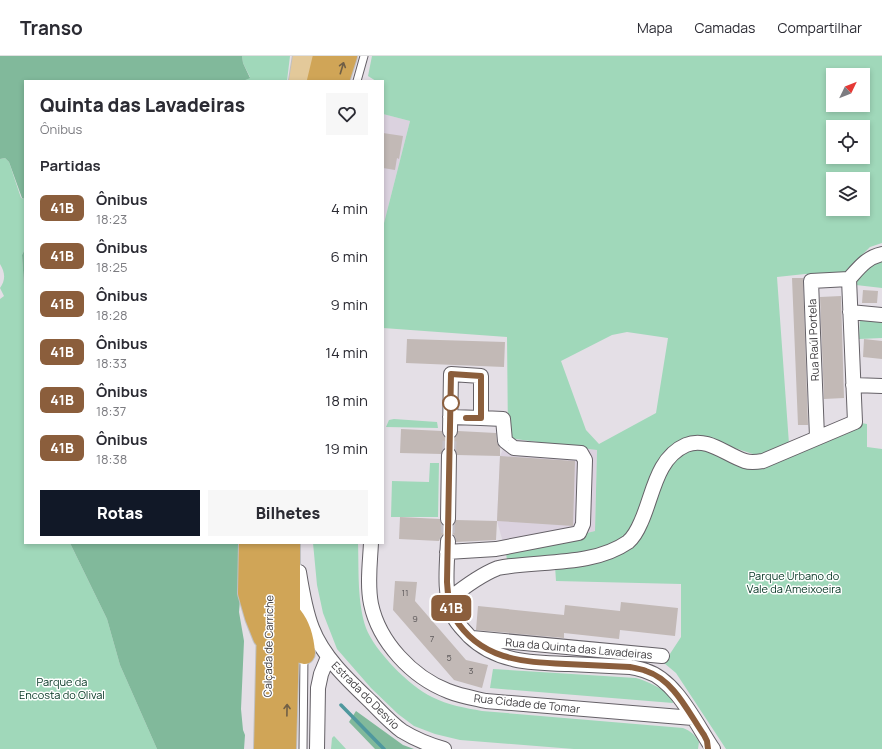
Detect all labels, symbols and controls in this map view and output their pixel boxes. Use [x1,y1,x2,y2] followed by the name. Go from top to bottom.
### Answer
[20,15,83,41] text: Transo
[637,18,673,37] text: Mapa
[695,18,755,37] text: Camadas
[777,18,862,37] text: Compartilhar
[339,62,346,75] one-way arrow
[826,68,870,112] north arrow
[826,68,870,216] map controls
[40,92,245,118] text: Quinta das Lavadeiras
[326,93,368,135] button: heart
[40,120,82,138] text: Ônibus
[826,120,870,164] button: locate
[40,155,101,176] text: Partidas
[826,172,870,216] button: layers
[96,189,148,210] text: Ônibus
[50,198,74,217] text: 41B
[331,198,368,219] text: 4 min
[96,210,127,228] text: 18:23
[96,237,148,258] text: Ônibus
[50,246,74,265] text: 41B
[331,246,368,267] text: 6 min
[96,258,127,276] text: 18:25
[96,285,148,306] text: Ônibus
[50,294,74,313] text: 41B
[331,294,368,315] text: 9 min
[804,299,822,381] street label: Rua Raúl Portela
[96,306,127,324] text: 18:28
[96,333,148,354] text: Ônibus
[50,342,74,361] text: 41B
[325,342,368,363] text: 14 min
[96,354,127,372] text: 18:33
[96,381,148,402] text: Ônibus
[50,390,74,409] text: 41B
[325,390,368,411] text: 18 min
[442,394,460,412] unlabelled marker
[96,402,126,420] text: 18:37
[96,429,148,450] text: Ônibus
[50,438,74,457] text: 41B
[325,438,368,459] text: 19 min
[96,450,127,468] text: 18:38
[40,490,200,536] button: Rotas
[208,490,368,536] button: Bilhetes
[747,568,841,596] park label: Parque Urbano do Vale da Ameixoeira
[401,586,409,599] house number: 11
[260,594,276,697] street label: Calçada de Carriche
[428,595,474,621] line badge: 41B
[439,598,463,617] text: 41B
[412,612,418,625] house number: 9
[430,632,435,645] house number: 7
[505,634,653,662] street label: Rua da Quinta das Lavadeiras
[446,651,452,664] house number: 5
[329,658,404,733] street label: Estrada do Desvio
[469,664,474,677] house number: 3
[19,674,105,702] park label: Parque da Encosta do Olival
[473,690,581,716] street label: Rua Cidade de Tomar
[283,704,290,717] one-way arrow

